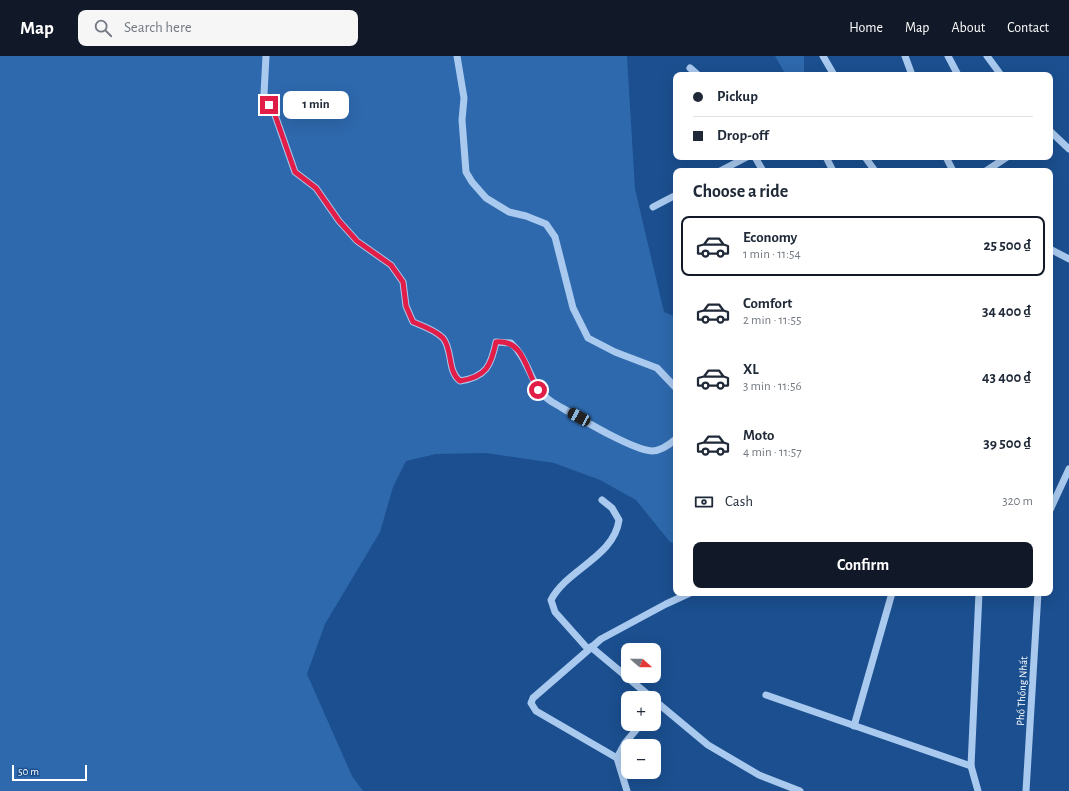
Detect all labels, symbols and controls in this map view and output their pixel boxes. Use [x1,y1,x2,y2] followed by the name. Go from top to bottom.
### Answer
[78,10,358,46] search box
[92,17,114,39] icon: search
[20,19,54,38] text: Map
[124,20,192,35] text: Search here
[849,21,883,35] text: Home
[905,21,929,35] text: Map
[951,21,985,35] text: About
[1007,21,1049,35] text: Contact
[717,89,758,104] text: Pickup
[283,91,349,119] callout: 1 min
[260,96,278,114] route end
[302,98,330,111] text: 1 min
[717,128,769,143] text: Drop-off
[693,183,788,201] text: Choose a ride
[695,228,731,264] icon: car
[743,230,797,245] text: Economy
[983,238,1031,253] text: 25 500 ₫
[743,248,801,261] text: 1 min · 11:54
[695,294,731,330] icon: car
[743,296,792,311] text: Comfort
[982,304,1031,319] text: 34 400 ₫
[743,314,801,327] text: 2 min · 11:55
[695,360,731,396] icon: car
[743,362,759,377] text: XL
[982,370,1031,385] text: 43 400 ₫
[743,380,802,393] text: 3 min · 11:56
[529,381,547,399] route start
[566,406,592,428] car
[695,426,731,462] icon: car
[743,428,775,443] text: Moto
[983,436,1031,451] text: 39 500 ₫
[743,446,802,459] text: 4 min · 11:57
[693,491,715,513] icon: cash
[725,494,753,509] text: Cash
[1002,495,1033,508] text: 320 m
[693,542,1033,588] button: Confirm
[621,643,661,683] north arrow
[621,643,661,779] map controls
[1015,655,1029,726] street label: Phố Thống Nhất
[621,691,661,731] button: +
[621,739,661,779] button: −
[12,763,87,782] scale bar
[18,766,39,777] text: 50 m

